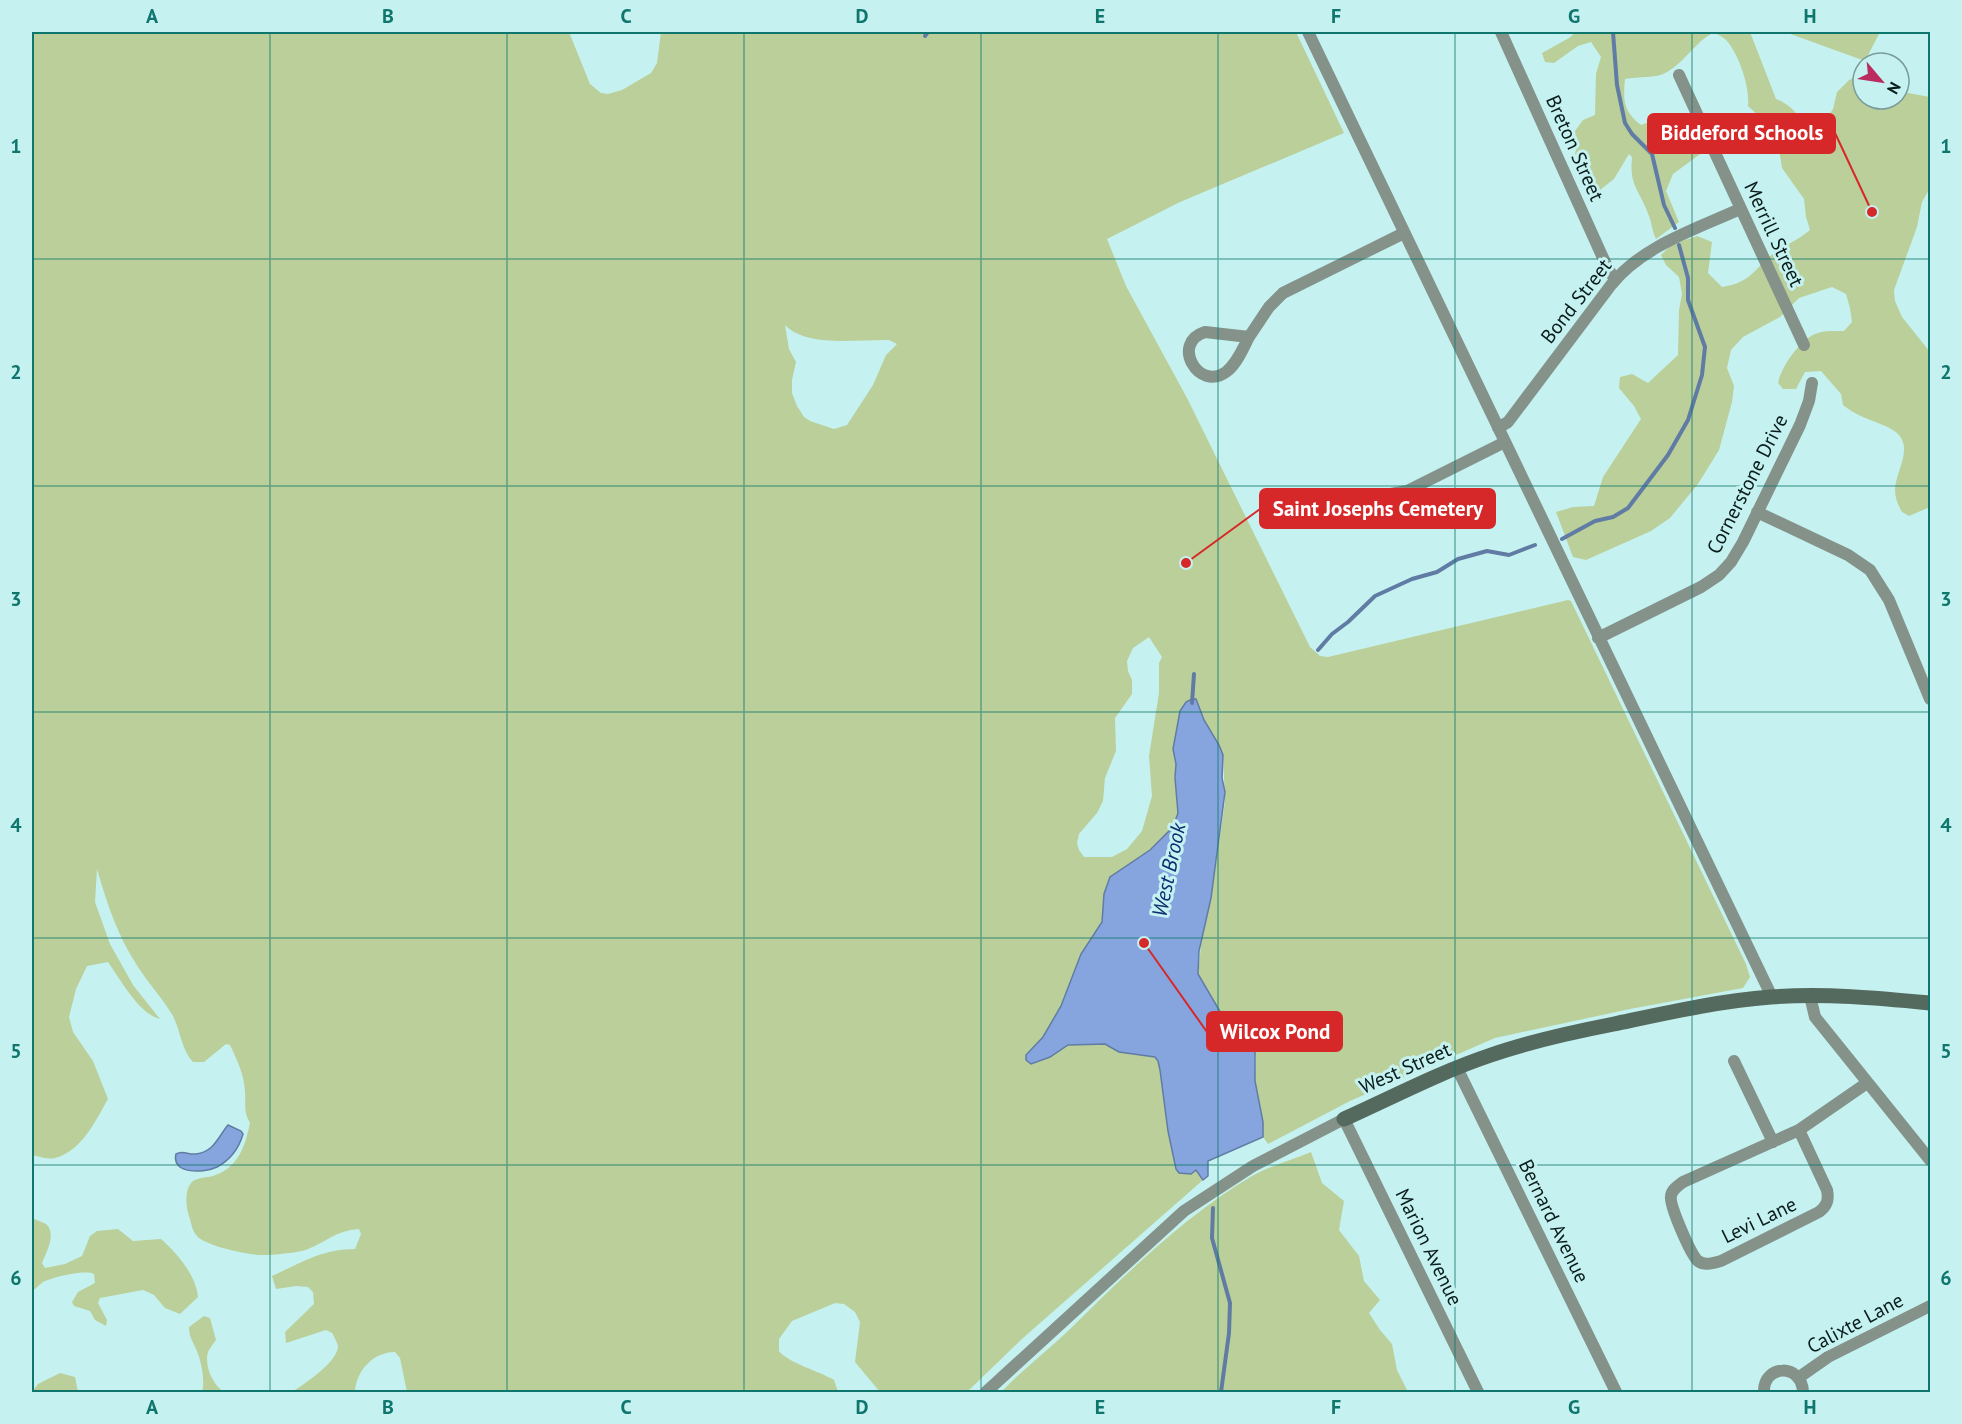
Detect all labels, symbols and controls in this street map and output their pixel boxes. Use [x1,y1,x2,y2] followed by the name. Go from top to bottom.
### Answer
[146,3,159,29] text: A
[382,3,394,29] text: B
[620,3,632,29] text: C
[856,3,869,29] text: D
[1095,3,1105,29] text: E
[1331,3,1341,29] text: F
[1568,3,1580,29] text: G
[1803,3,1817,29] text: H
[1851,51,1911,111] north arrow
[1883,79,1905,98] text: N
[1540,91,1610,205] street label: Breton Street
[1648,114,1835,153] callout: Biddeford Schools
[1661,119,1823,146] text: Biddeford Schools
[10,133,22,159] text: 1
[1940,133,1952,159] text: 1
[1738,177,1810,291] street label: Merrill Street
[1535,253,1617,349] street label: Bond Street
[10,359,22,385] text: 2
[1940,359,1952,385] text: 2
[1701,410,1793,558] street label: Cornerstone Drive
[1260,489,1495,528] callout: Saint Josephs Cemetery
[1273,495,1484,522] text: Saint Josephs Cemetery
[10,586,22,612] text: 3
[1940,586,1952,612] text: 3
[10,812,22,838] text: 4
[1940,812,1952,838] text: 4
[1145,819,1192,919] water label: West Brook
[1207,1012,1342,1051] callout: Wilcox Pond
[1220,1018,1330,1045] text: Wilcox Pond
[1355,1036,1455,1100] street label: West Street
[10,1038,22,1064] text: 5
[1940,1038,1952,1064] text: 5
[1513,1155,1595,1287] street label: Bernard Avenue
[1390,1184,1468,1310] street label: Marion Avenue
[1717,1191,1801,1249] street label: Levi Lane
[10,1265,22,1291] text: 6
[1940,1265,1952,1291] text: 6
[1802,1287,1908,1359] street label: Calixte Lane
[146,1394,159,1420] text: A
[382,1394,394,1420] text: B
[620,1394,632,1420] text: C
[856,1394,869,1420] text: D
[1095,1394,1105,1420] text: E
[1331,1394,1341,1420] text: F
[1568,1394,1580,1420] text: G
[1803,1394,1817,1420] text: H

